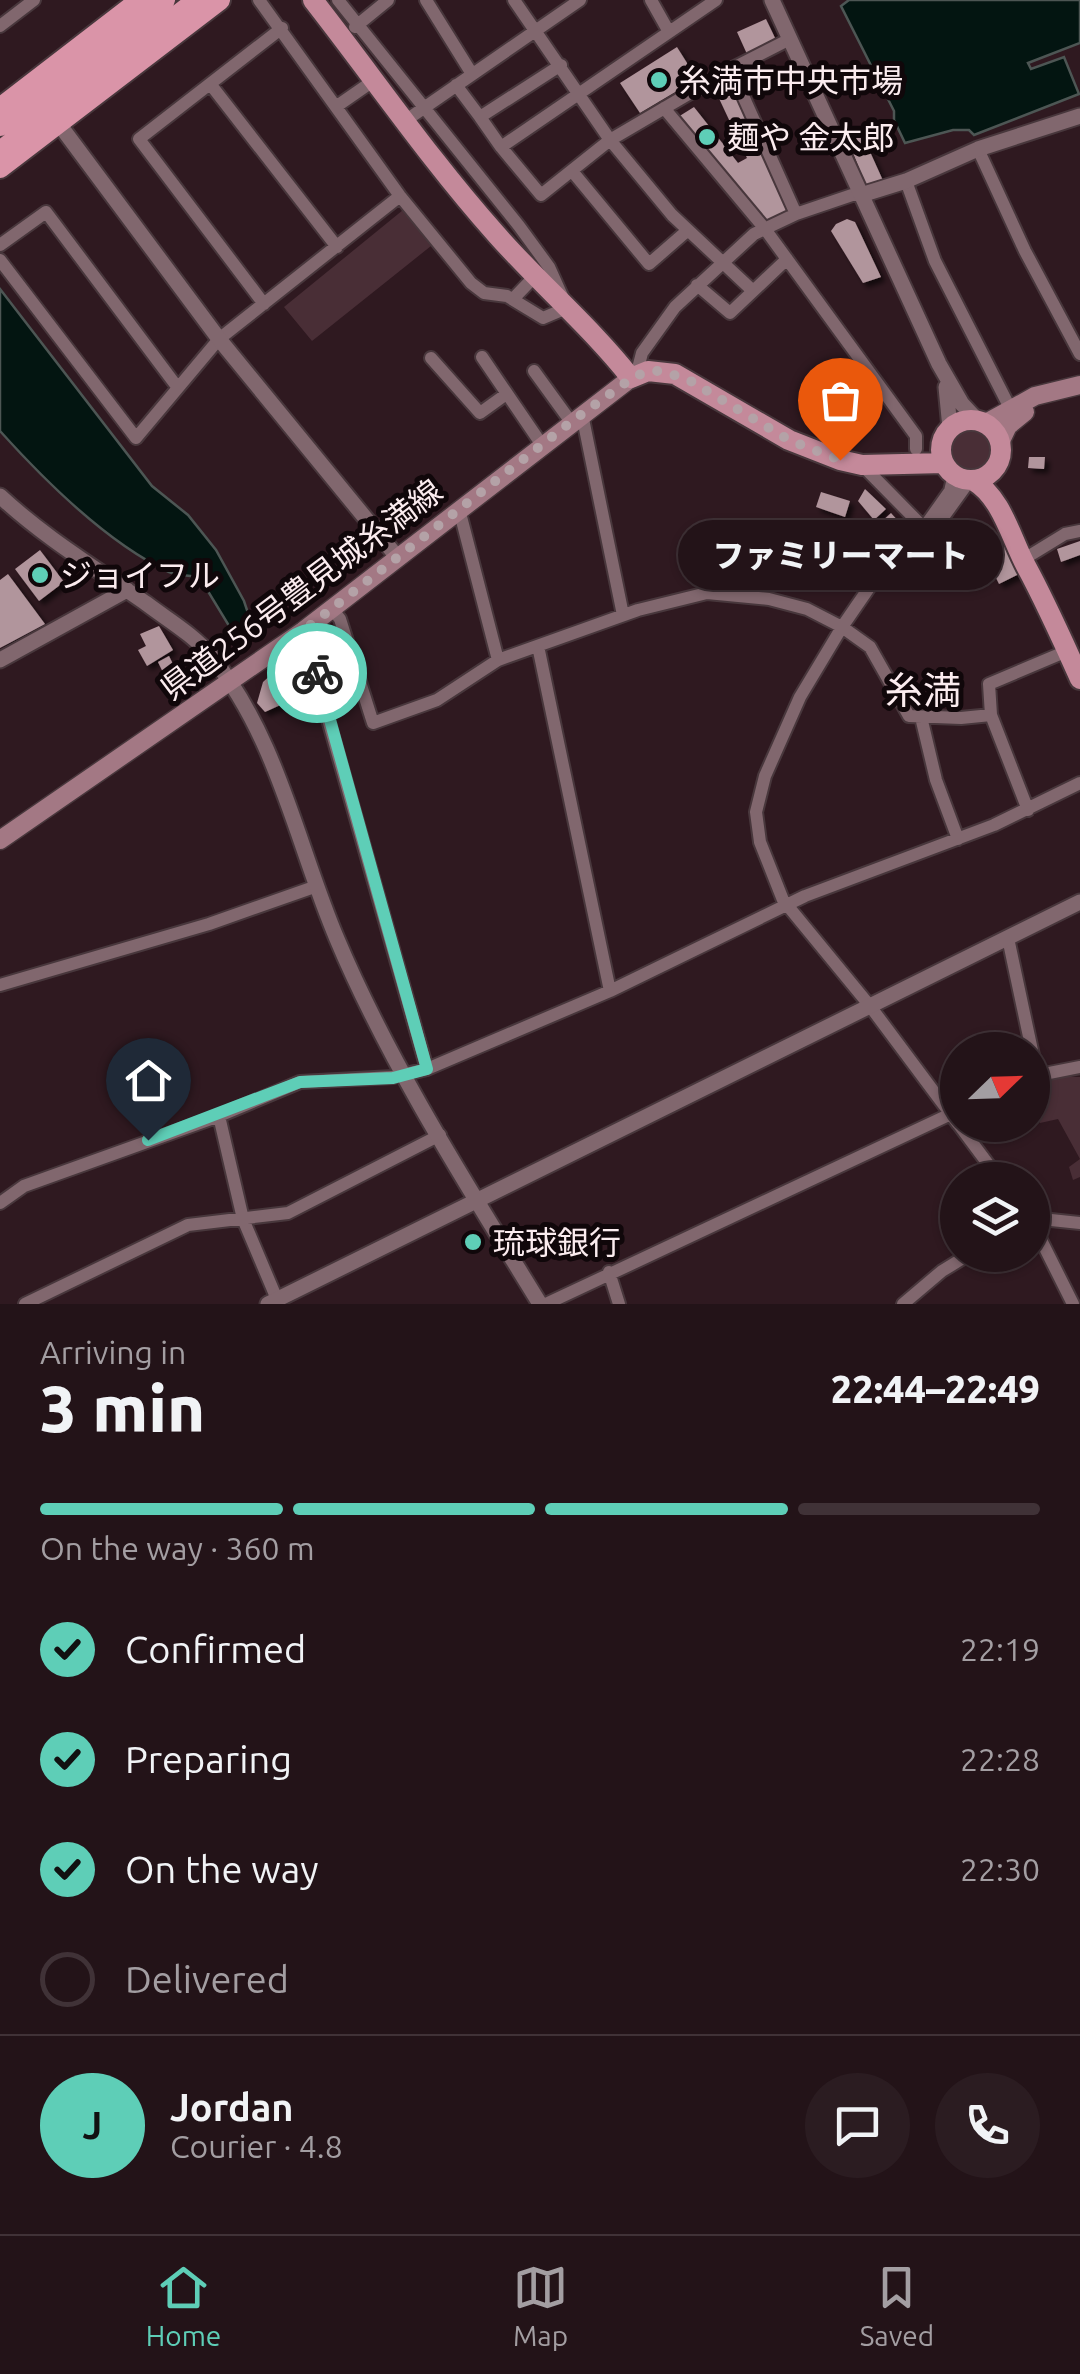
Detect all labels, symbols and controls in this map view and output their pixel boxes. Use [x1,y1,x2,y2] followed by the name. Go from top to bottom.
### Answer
[679,62,903,98] place label: 糸満市中央市場
[648,69,670,91] marker: 糸満市中央市場
[727,119,894,155] place label: 麺や 金太郎
[696,126,718,148] marker: 麺や 金太郎
[798,358,883,461] pin
[813,373,868,428] icon: bag
[154,472,448,706] street label: 県道256号豊見城糸満線
[678,520,1002,590] callout: ファミリーマート
[712,537,969,573] text: ファミリーマート
[60,557,220,593] place label: ジョイフル
[29,564,51,586] marker: ジョイフル
[267,623,367,723] courier
[290,646,345,701] icon: bike
[885,669,961,711] district label: 糸満
[940,1032,1050,1142] north arrow
[940,1032,1050,1272] map controls
[106,1038,191,1141] pin
[121,1053,176,1108] icon: home
[940,1162,1050,1272] button: layers
[493,1224,621,1260] place label: 琉球銀行
[462,1231,484,1253] marker: 琉球銀行
[40,1334,186,1370] text: Arriving in
[831,1368,1040,1410] text: 22:44–22:49
[40,1371,205,1444] text: 3 min
[40,1530,315,1566] text: On the way · 360 m
[40,1622,95,1677] icon: check
[125,1628,306,1670] text: Confirmed
[960,1631,1040,1667] text: 22:19
[40,1732,95,1787] icon: check
[125,1738,292,1780] text: Preparing
[960,1741,1040,1777] text: 22:28
[40,1842,95,1897] icon: check
[125,1848,318,1890] text: On the way
[960,1851,1040,1887] text: 22:30
[125,1958,289,2000] text: Delivered
[805,2073,910,2178] button: chat
[935,2073,1040,2178] button: phone
[170,2086,294,2128] text: Jordan
[83,2104,102,2146] text: J
[170,2128,343,2164] text: Courier · 4.8
[146,2260,221,2351] tab: Home
[513,2260,568,2351] tab: Map
[860,2260,934,2351] tab: Saved

